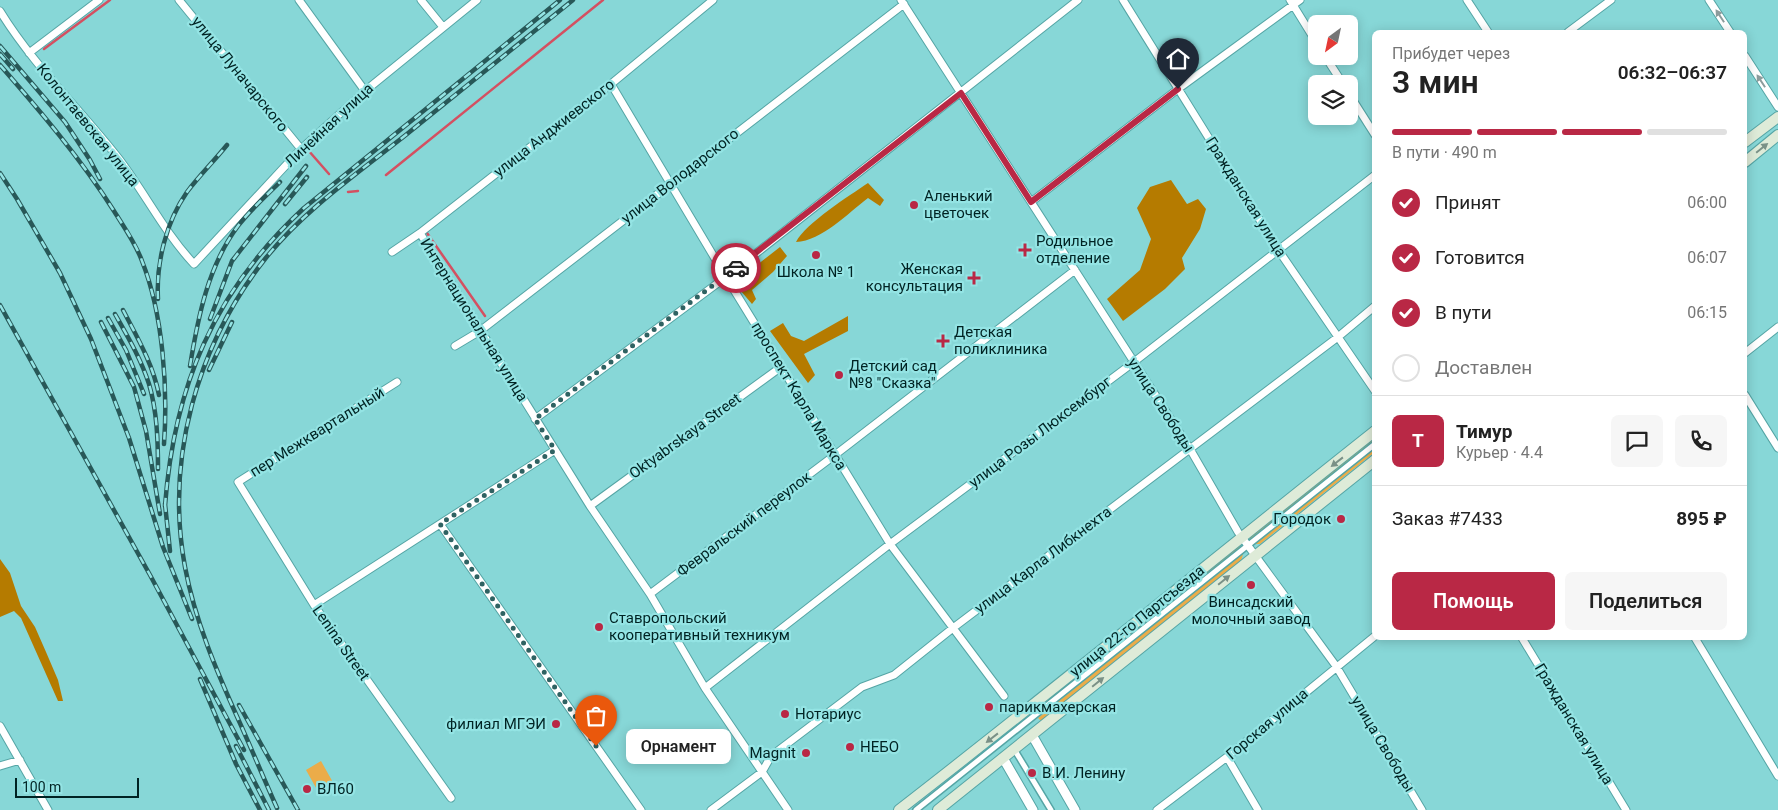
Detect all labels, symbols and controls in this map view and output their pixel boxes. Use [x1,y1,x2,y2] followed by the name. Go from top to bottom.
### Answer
[1715,10,1724,23] one-way arrow
[188,13,292,135] street label: улица Луначарского
[1308,15,1358,65] north arrow
[1308,15,1358,125] map controls
[1157,38,1199,89] pin
[1392,44,1510,63] text: Прибудет через
[1164,45,1192,73] icon: home
[33,60,143,190] street label: Колонтаевская улица
[1618,61,1727,84] text: 06:32–06:37
[1392,63,1479,101] text: 3 мин
[490,75,618,181] street label: улица Анджиевского
[1308,75,1358,125] button: layers
[1757,75,1766,88] one-way arrow
[281,79,377,171] street label: Линейная улица
[618,125,742,227] street label: улица Володарского
[1202,134,1290,260] street label: Гражданская улица
[1392,143,1497,162] text: В пути · 490 m
[1755,143,1768,154] one-way arrow
[924,187,993,222] place label: Аленький цветочек
[1392,189,1420,217] icon: check
[1435,191,1501,214] text: Принят
[1687,193,1727,212] text: 06:00
[908,199,920,211] marker: Аленький цветочек
[1036,232,1113,267] place label: Родильное отделение
[416,235,532,405] street label: Интернациональная улица
[711,243,761,293] courier
[1018,243,1032,257] marker: Родильное отделение
[1392,244,1420,272] icon: check
[1435,246,1525,269] text: Готовится
[1687,248,1727,267] text: 06:07
[810,249,822,261] marker: Школа № 1
[722,254,750,282] icon: car
[866,260,963,295] place label: Женская консультация
[777,263,855,281] place label: Школа № 1
[967,271,981,285] marker: Женская консультация
[1392,299,1420,327] icon: check
[1435,301,1492,324] text: В пути
[1687,303,1727,322] text: 06:15
[748,319,850,473] street label: проспект Карла Маркса
[954,323,1047,358] place label: Детская поликлиника
[936,334,950,348] marker: Детская поликлиника
[1124,354,1198,456] street label: улица Свободы
[1435,356,1532,379] text: Доставлен
[849,357,937,392] place label: Детский сад №8 "Сказка"
[833,369,845,381] marker: Детский сад №8 "Сказка"
[965,372,1115,491] street label: улица Розы Люксембург
[247,383,387,481] street label: пер Межквартальный
[626,389,744,482] street label: Oktyabrskaya Street
[1611,415,1663,467] button: chat
[1675,415,1727,467] button: phone
[1456,420,1512,443] text: Тимур
[1412,429,1424,452] text: Т
[1456,443,1543,462] text: Курьер · 4.4
[1331,456,1344,467] one-way arrow
[673,468,815,580] street label: Февральский переулок
[971,503,1115,617] street label: улица Карла Либкнехта
[1392,507,1503,530] text: Заказ #7433
[1676,507,1727,530] text: 895 ₽
[1273,510,1331,528] place label: Городок
[1335,513,1347,525] marker: Городок
[1066,561,1208,681] street label: улица 22-го Партсъезда
[1392,572,1555,630] button: Помощь
[1565,572,1727,630] button: Поделиться
[1217,575,1230,586] one-way arrow
[1245,579,1257,591] marker: Винсадский молочный завод
[1191,593,1311,628] place label: Винсадский молочный завод
[308,602,374,684] street label: Lenina Street
[609,609,790,644] place label: Ставропольский кооперативный техникум
[593,621,605,633] marker: Ставропольский кооперативный техникум
[1531,660,1617,788] street label: Гражданская улица
[1091,677,1104,688] one-way arrow
[1222,685,1312,763] street label: Горская улица
[1347,693,1419,795] street label: улица Свободы
[575,695,617,746] pin
[999,698,1116,716] place label: парикмахерская
[983,701,995,713] marker: парикмахерская
[582,702,610,730] icon: bag
[795,705,861,723] place label: Нотариус
[779,708,791,720] marker: Нотариус
[446,715,546,733] place label: филиал МГЭИ
[550,718,562,730] marker: филиал МГЭИ
[626,728,731,764] callout: Орнамент
[986,733,999,744] one-way arrow
[641,737,716,756] text: Орнамент
[860,738,899,756] place label: НЕБО
[844,741,856,753] marker: НЕБО
[749,744,796,762] place label: Magnit
[800,747,812,759] marker: Magnit
[1042,764,1125,782] place label: В.И. Ленину
[1026,767,1038,779] marker: В.И. Ленину
[15,775,139,798] scale bar
[22,779,61,795] text: 100 m
[317,780,354,798] place label: ВЛ60
[301,783,313,795] marker: ВЛ60

